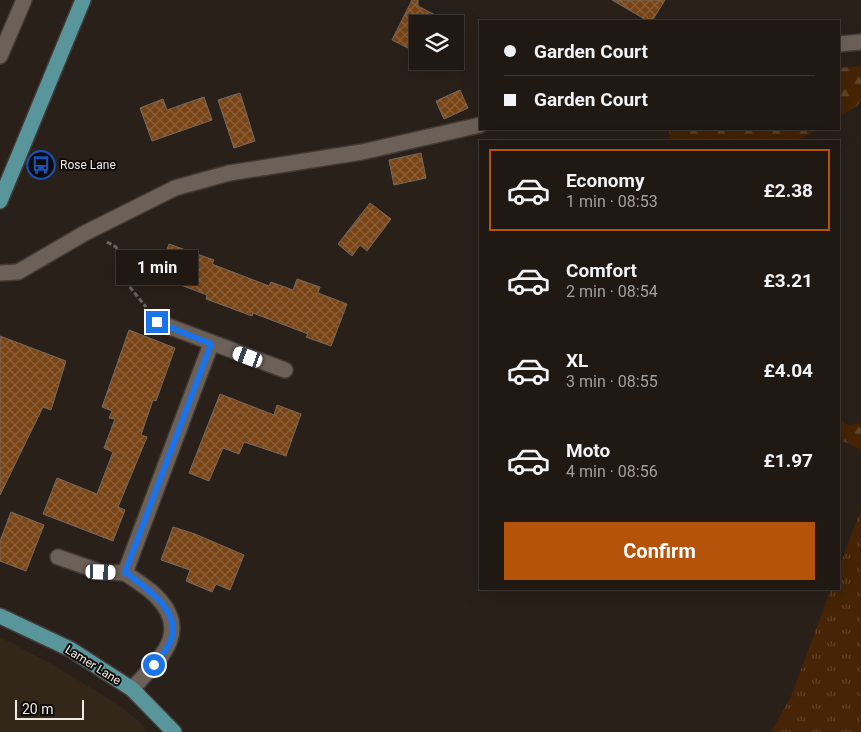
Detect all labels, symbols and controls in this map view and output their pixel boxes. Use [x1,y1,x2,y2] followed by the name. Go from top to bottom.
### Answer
[409,15,464,70] map controls
[409,15,464,70] button: layers
[534,40,648,63] text: Garden Court
[534,88,648,111] text: Garden Court
[26,150,56,180] bus stop icon: Rose Lane
[60,158,116,172] place label: Rose Lane
[506,168,551,213] icon: car
[566,169,645,192] text: Economy
[763,179,813,202] text: £2.38
[566,192,658,211] text: 1 min · 08:53
[116,250,198,284] callout: 1 min
[137,258,177,277] text: 1 min
[506,258,551,303] icon: car
[566,259,637,282] text: Comfort
[763,269,813,292] text: £3.21
[566,282,658,301] text: 2 min · 08:54
[146,311,168,333] route end
[231,345,264,369] car
[506,348,551,393] icon: car
[566,349,588,372] text: XL
[763,359,813,382] text: £4.04
[566,372,658,391] text: 3 min · 08:55
[506,438,551,483] icon: car
[566,439,610,462] text: Moto
[763,449,813,472] text: £1.97
[566,462,658,481] text: 4 min · 08:56
[504,522,815,580] button: Confirm
[85,564,116,580] car
[63,642,123,688] street label: Lamer Lane
[143,654,165,676] route start
[15,697,84,720] scale bar
[22,701,54,717] text: 20 m

